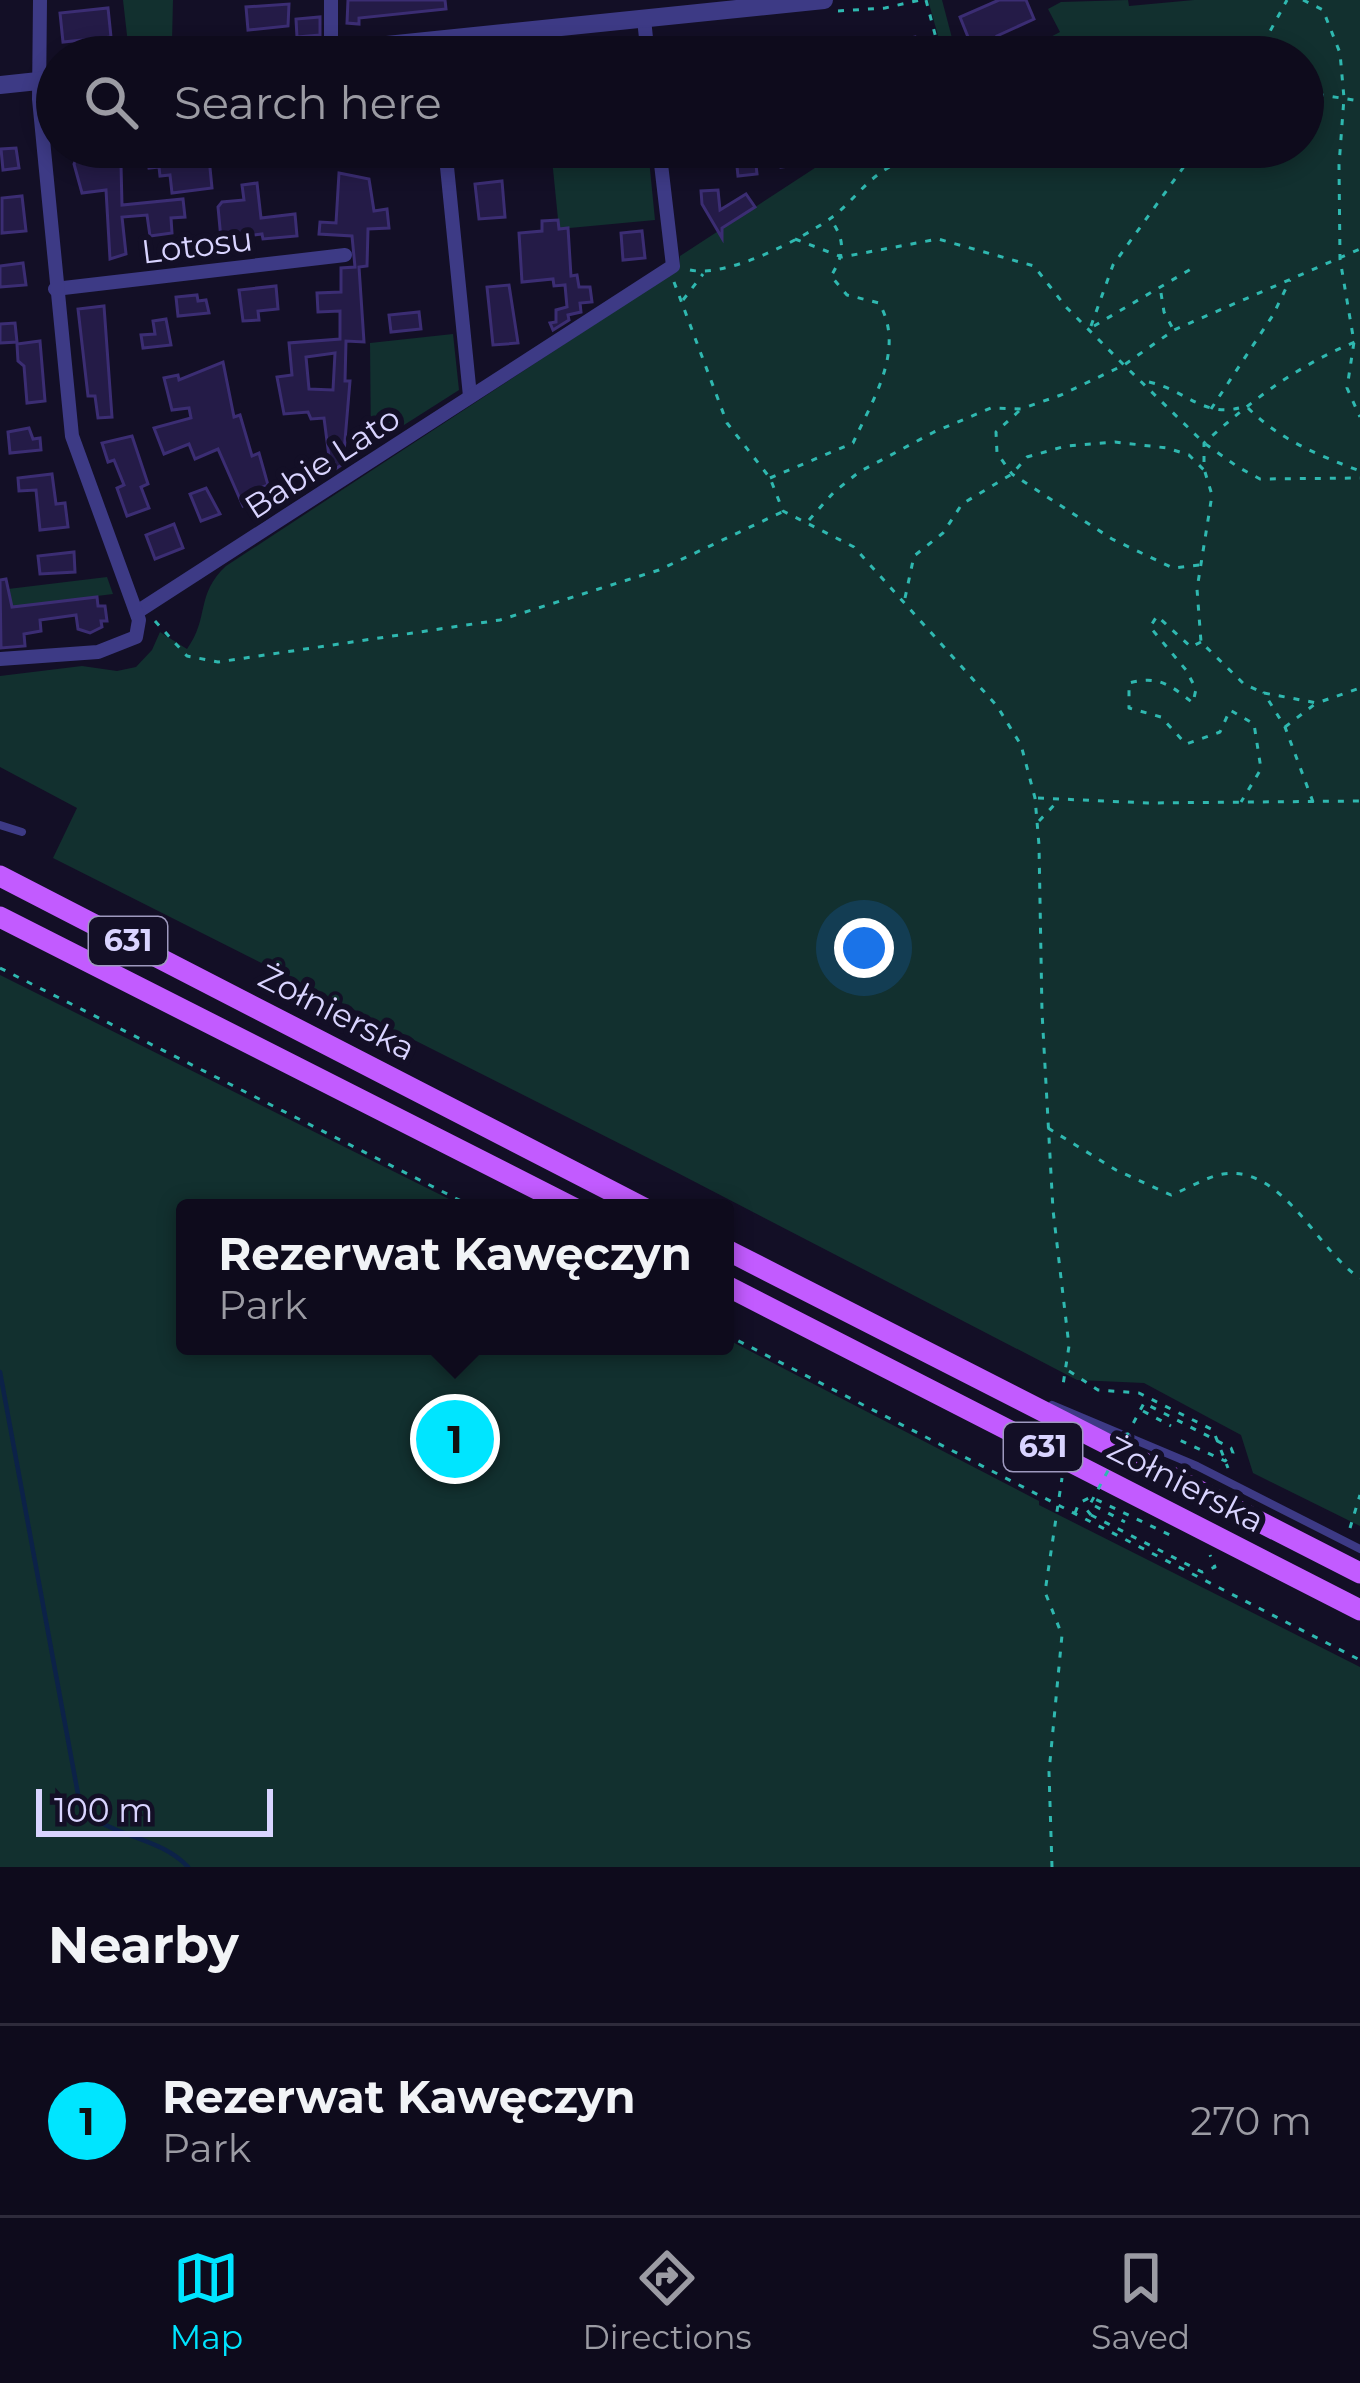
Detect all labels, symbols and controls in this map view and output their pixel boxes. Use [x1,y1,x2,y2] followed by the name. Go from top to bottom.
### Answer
[36,36,1324,168] search box
[78,69,144,135] icon: search
[174,75,442,130] text: Search here
[139,218,255,272] street label: Lotosu
[237,397,407,527] street label: Babie Lato
[89,917,167,965] road number: 631
[834,918,894,978] your location
[252,956,422,1068] street label: Żołnierska
[176,1199,734,1355] popup
[218,1226,692,1281] text: Rezerwat Kawęczyn
[218,1281,307,1329] text: Park
[416,1394,494,1484] pin: 1
[1004,1423,1082,1471] road number: 631
[1101,1428,1271,1540] street label: Żołnierska
[36,1783,273,1836] scale bar
[54,1790,153,1830] text: 100 m
[48,1914,239,1976] text: Nearby
[162,2069,636,2124] text: Rezerwat Kawęczyn
[79,2097,95,2145] text: 1
[1190,2097,1312,2145] text: 270 m
[162,2124,251,2172] text: Park
[170,2245,243,2357] tab: Map
[583,2245,752,2357] tab: Directions
[1091,2245,1190,2357] tab: Saved

